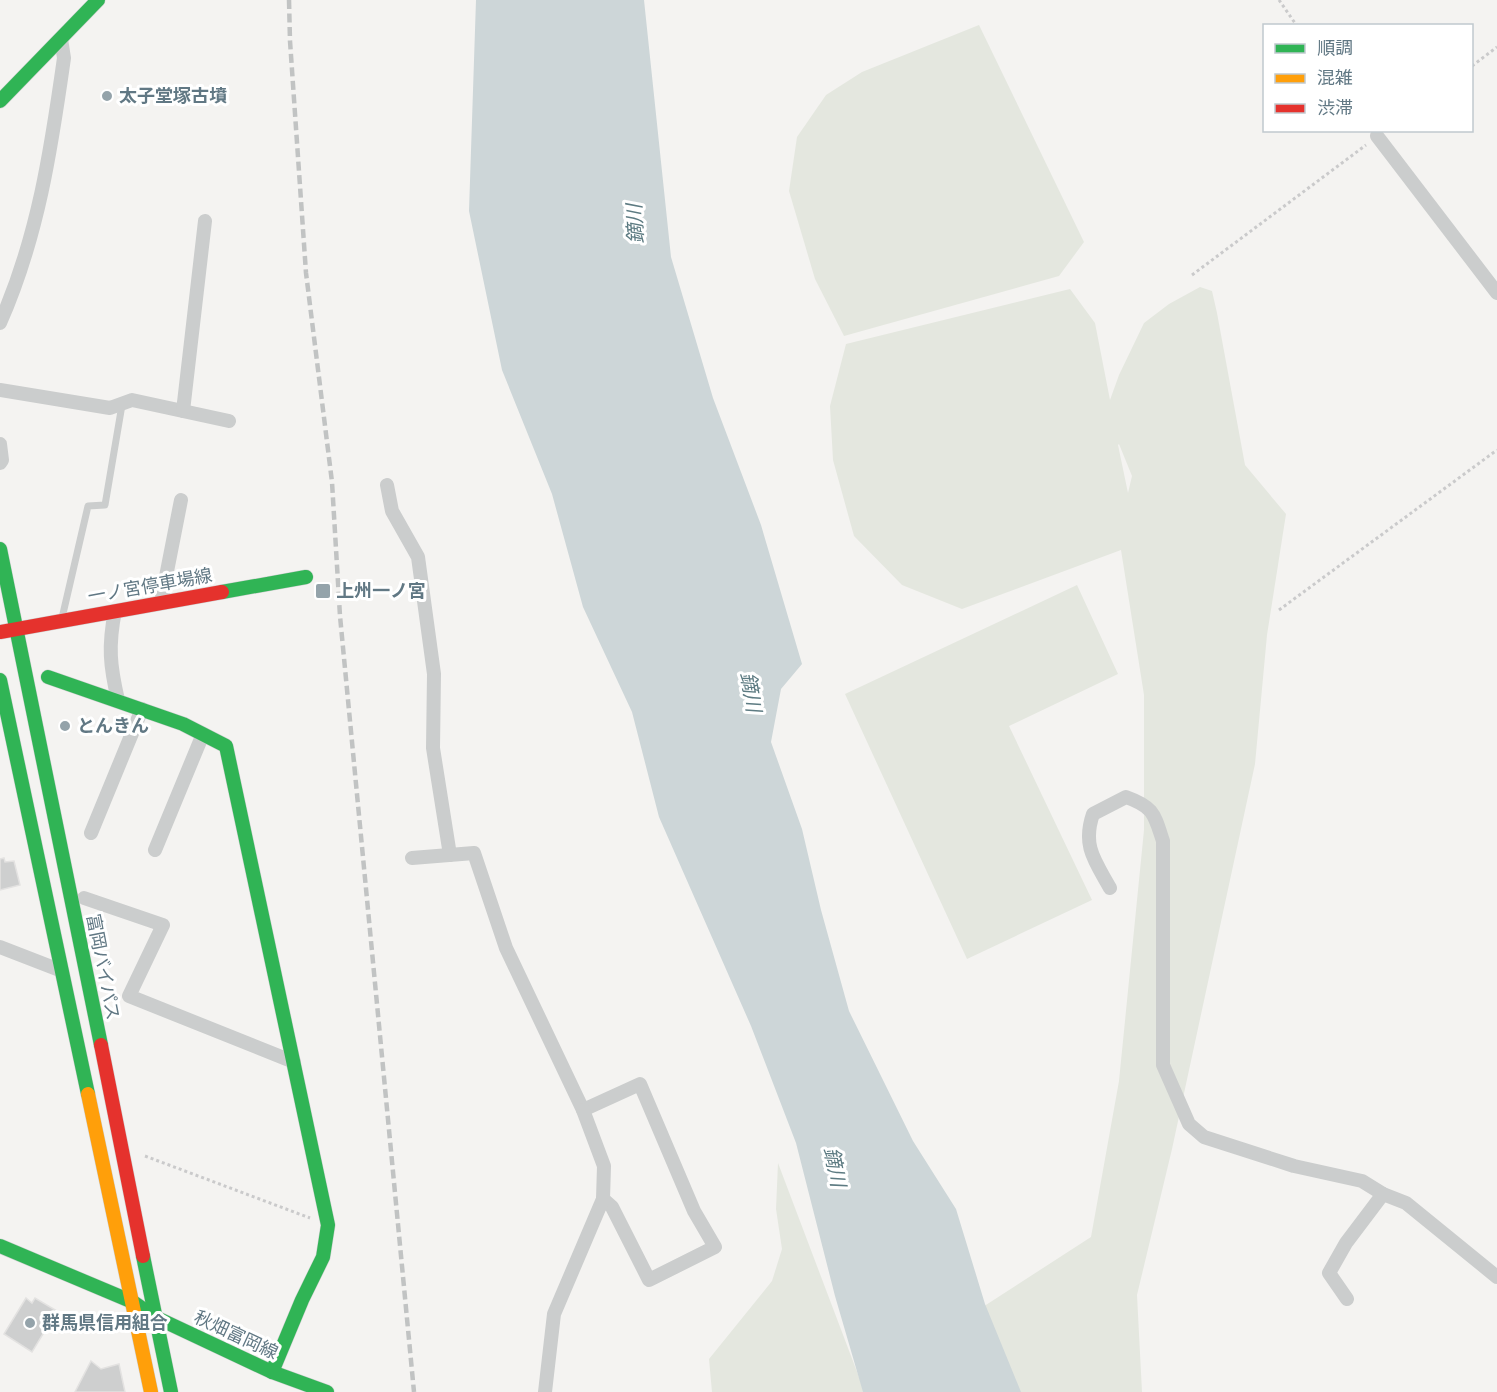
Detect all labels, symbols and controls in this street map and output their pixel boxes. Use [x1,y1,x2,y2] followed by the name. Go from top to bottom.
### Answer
[1263,24,1473,132] legend
[1317,35,1353,60] text: 順調
[1317,65,1353,90] text: 混雑
[119,83,227,108] place label: 太子堂塚古墳
[100,89,114,103] marker: 太子堂塚古墳
[1317,95,1353,120] text: 渋滞
[620,201,649,245] water label: 鏑川
[86,562,214,609] street label: 一ノ宮停車場線
[336,578,426,603] place label: 上州一ノ宮
[314,582,332,600] marker: 上州一ノ宮
[735,670,769,716] water label: 鏑川
[77,713,149,738] place label: とんきん
[58,719,72,733] marker: とんきん
[81,912,126,1022] street label: 富岡バイパス
[818,1145,853,1191] water label: 鏑川
[190,1304,282,1365] street label: 秋畑富岡線
[42,1310,168,1335] place label: 群馬県信用組合
[23,1316,37,1330] marker: 群馬県信用組合

